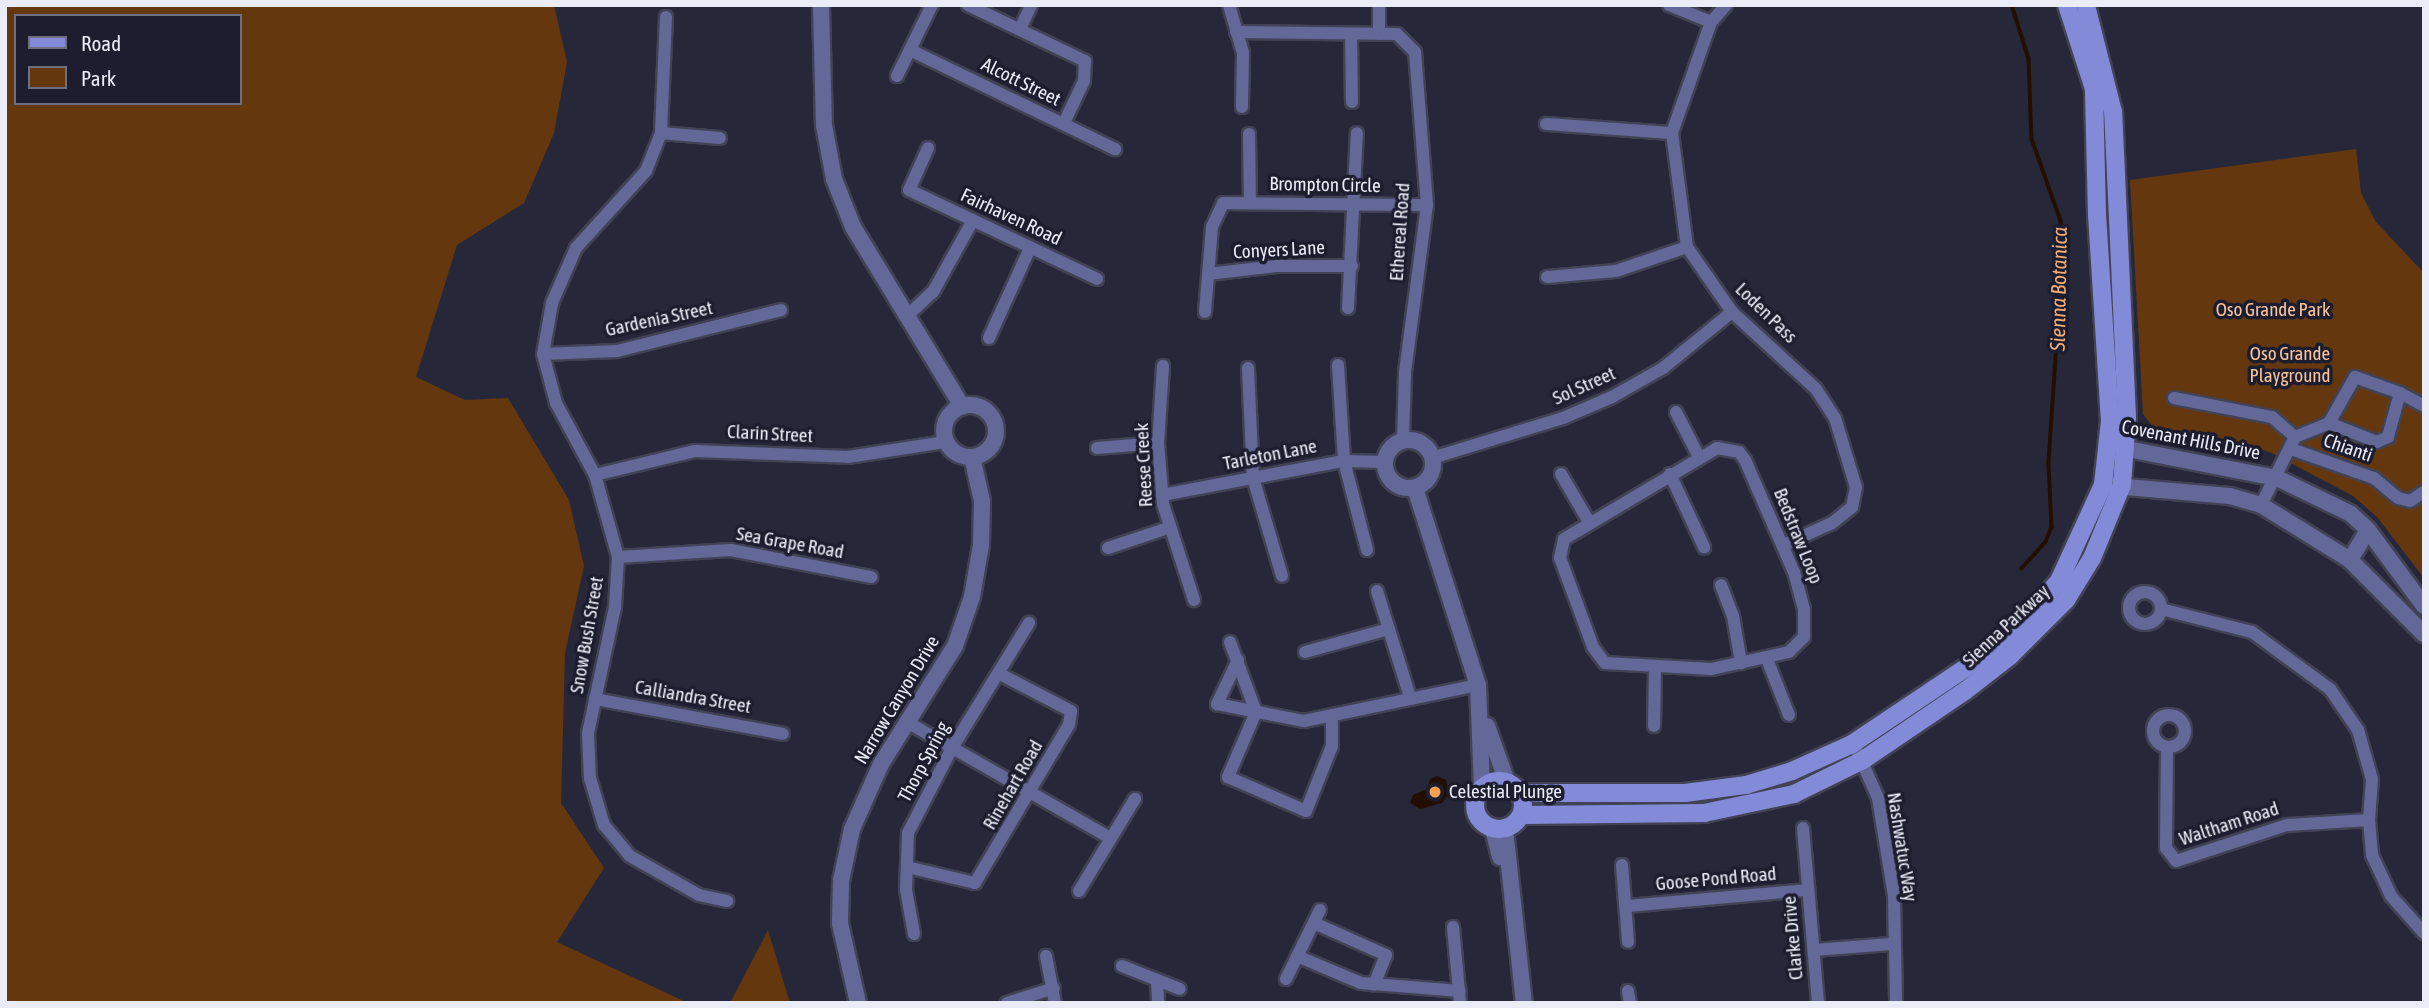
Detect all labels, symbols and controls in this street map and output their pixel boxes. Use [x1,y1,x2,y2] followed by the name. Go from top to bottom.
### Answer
[14,14,242,105] legend
[81,31,121,55] text: Road
[978,53,1064,111] street label: Alcott Street
[81,66,116,90] text: Park
[1269,173,1381,197] street label: Brompton Circle
[1385,182,1415,282] street label: Ethereal Road
[957,184,1065,250] street label: Fairhaven Road
[2044,227,2072,351] water label: Sienna Botanica
[1233,236,1325,264] street label: Conyers Lane
[1730,278,1802,348] street label: Loden Pass
[603,297,715,341] street label: Gardenia Street
[2216,299,2330,321] park label: Oso Grande Park
[2249,343,2331,387] park label: Oso Grande Playground
[1549,362,1619,410] street label: Sol Street
[2120,415,2262,465] street label: Covenant Hills Drive
[727,420,813,448] street label: Clarin Street
[1130,422,1158,508] street label: Reese Creek
[2321,429,2375,467] street label: Chianti
[1221,435,1319,475] street label: Tarleton Lane
[1769,485,1827,587] street label: Bedstraw Loop
[735,522,845,564] street label: Sea Grape Road
[566,575,608,695] street label: Snow Bush Street
[1958,580,2054,672] street label: Sienna Parkway
[850,632,944,768] street label: Narrow Canyon Drive
[633,676,753,718] street label: Calliandra Street
[893,718,955,806] street label: Thorp Spring
[978,736,1048,834] street label: Rinehart Road
[1449,781,1562,803] place label: Celestial Plunge
[1427,784,1443,800] marker: Celestial Plunge
[1882,791,1922,903] street label: Nashwatuc Way
[2176,797,2282,851] street label: Waltham Road
[1655,862,1777,896] street label: Goose Pond Road
[1778,895,1808,981] street label: Clarke Drive

